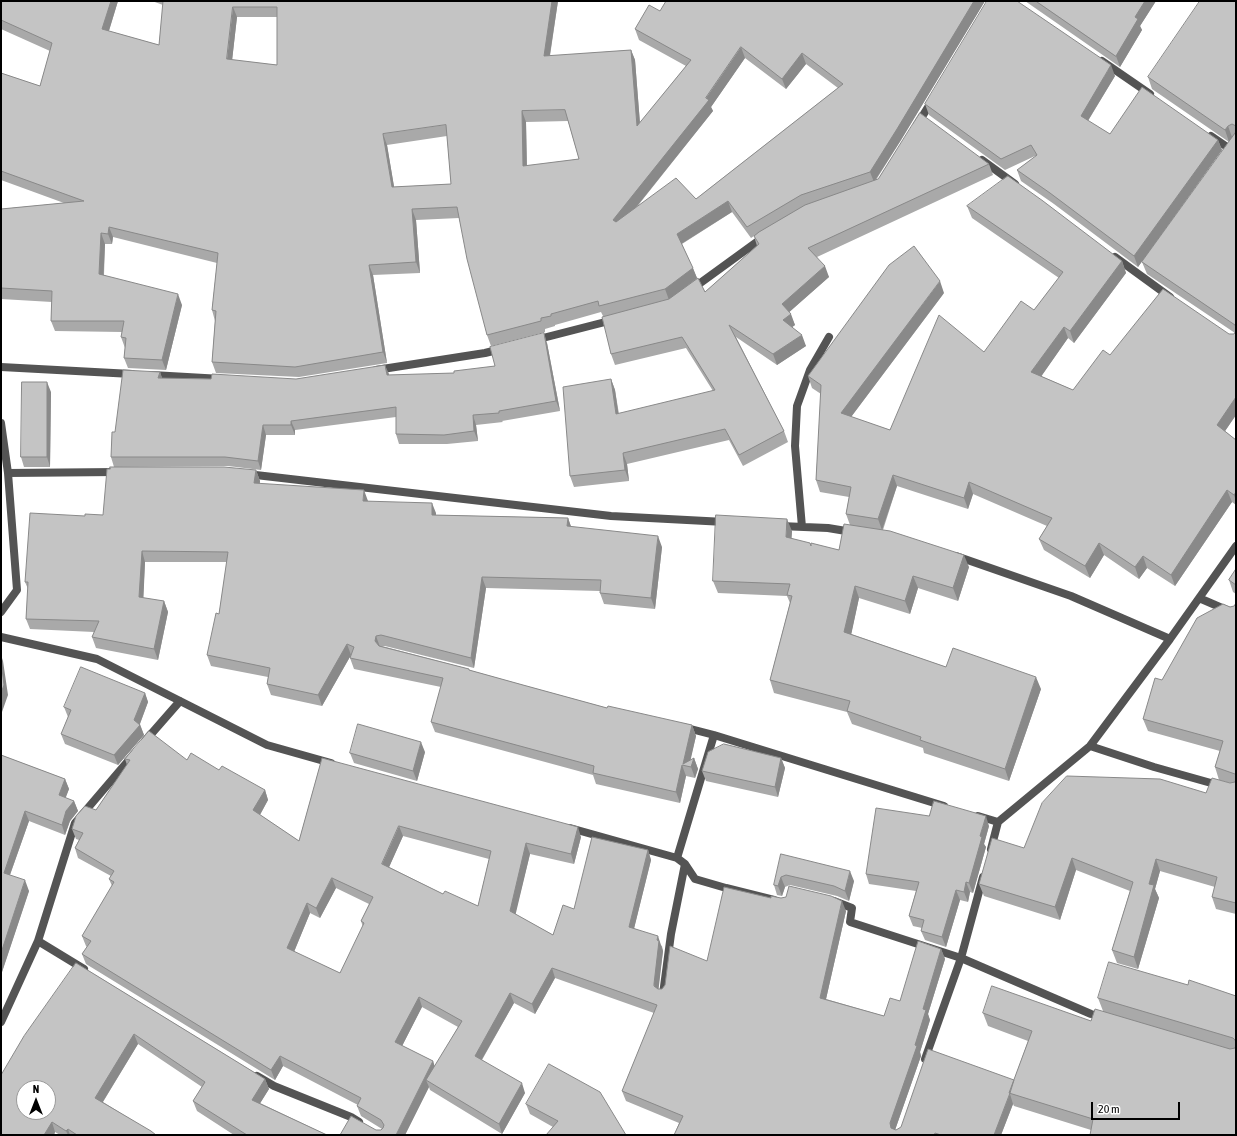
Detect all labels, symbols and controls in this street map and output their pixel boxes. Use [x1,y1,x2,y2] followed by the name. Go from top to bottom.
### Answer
[16,1080,56,1120] north arrow
[33,1083,39,1095] text: N
[1093,1094,1182,1120] scale bar
[1098,1102,1120,1116] text: 20 m

